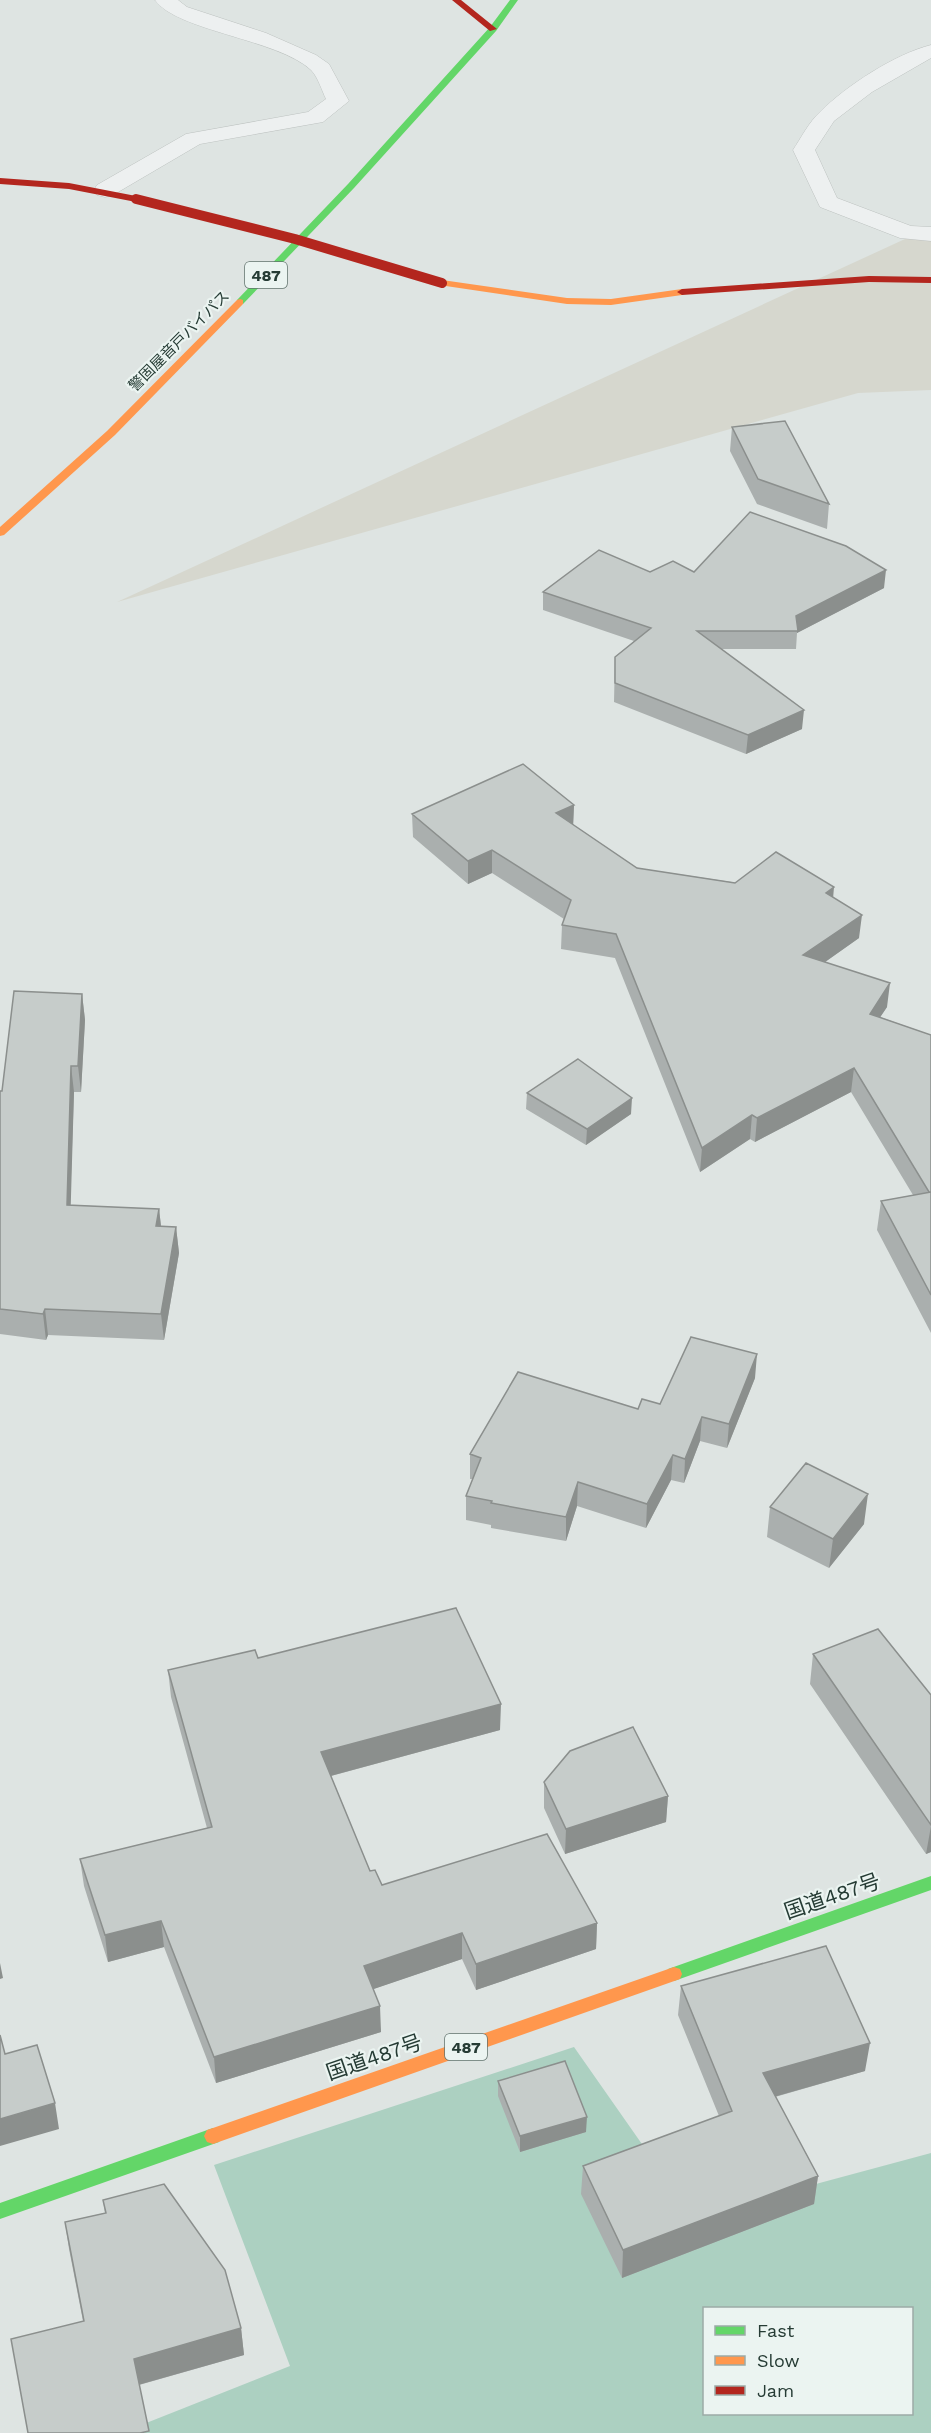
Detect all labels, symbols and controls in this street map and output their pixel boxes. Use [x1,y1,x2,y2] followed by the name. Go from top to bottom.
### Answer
[245,262,287,288] road number: 487
[125,287,233,395] street label: 警固屋音戸バイパス
[781,1868,883,1924] street label: 国道487号
[323,2029,425,2085] street label: 国道487号
[445,2034,487,2060] road number: 487
[703,2307,913,2415] legend
[757,2320,795,2341] text: Fast
[757,2350,800,2371] text: Slow
[757,2380,794,2401] text: Jam

